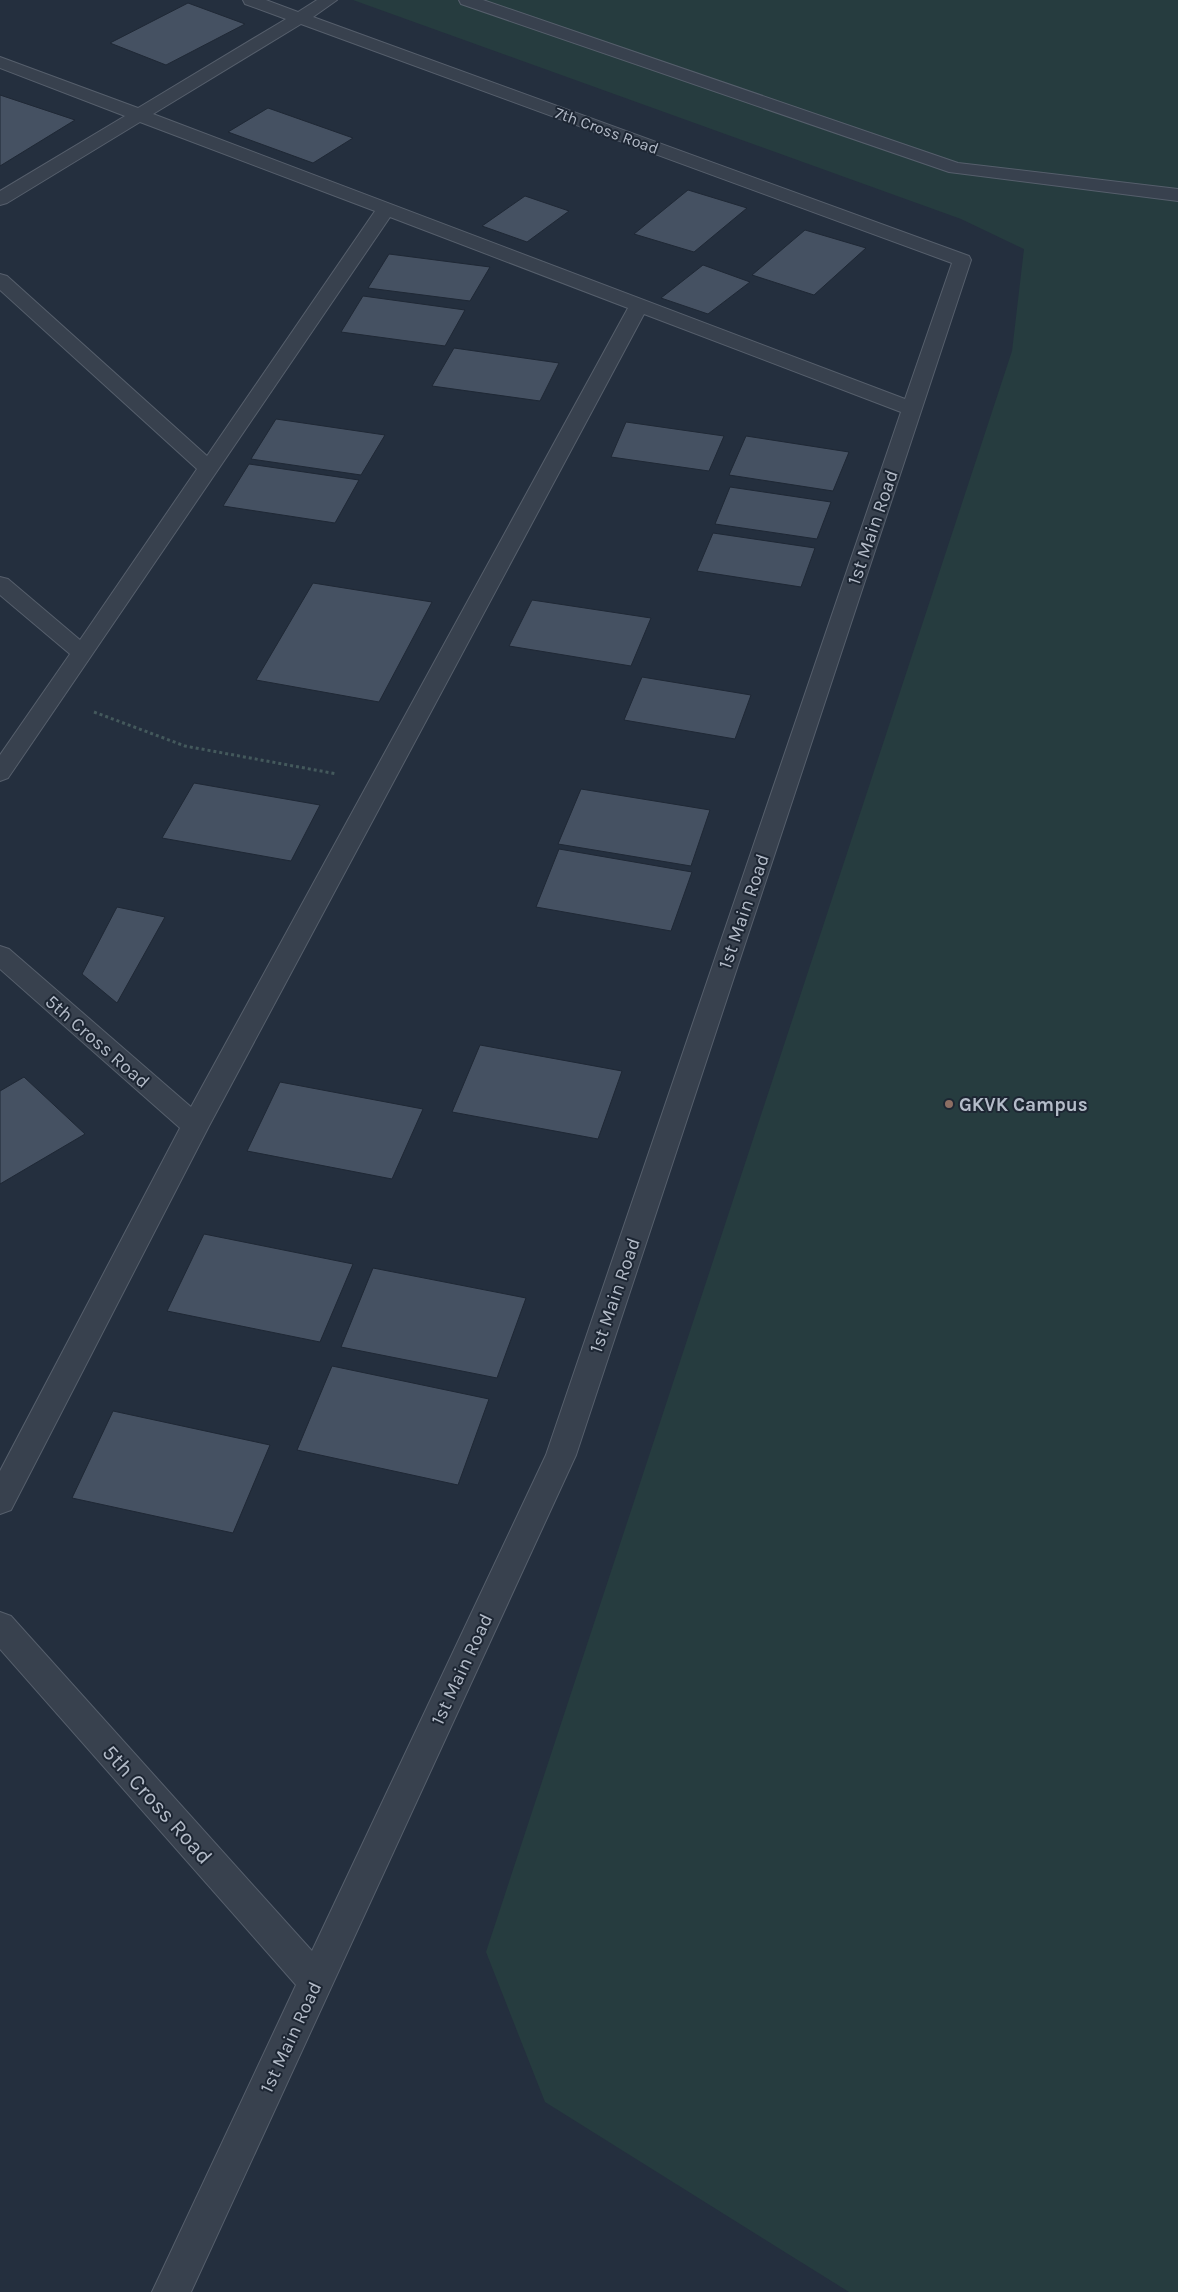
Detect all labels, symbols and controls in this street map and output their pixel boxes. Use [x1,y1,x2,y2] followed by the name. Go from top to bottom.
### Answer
[552,103,661,158] street label: 7th Cross Road
[843,467,903,588] street label: 1st Main Road
[714,851,774,972] street label: 1st Main Road
[41,990,154,1093] street label: 5th Cross Road
[959,1094,1088,1116] place label: GKVK Campus
[943,1098,955,1110] marker: GKVK Campus
[585,1235,645,1356] street label: 1st Main Road
[427,1610,497,1728] street label: 1st Main Road
[97,1740,218,1870] street label: 5th Cross Road
[256,1978,326,2096] street label: 1st Main Road

